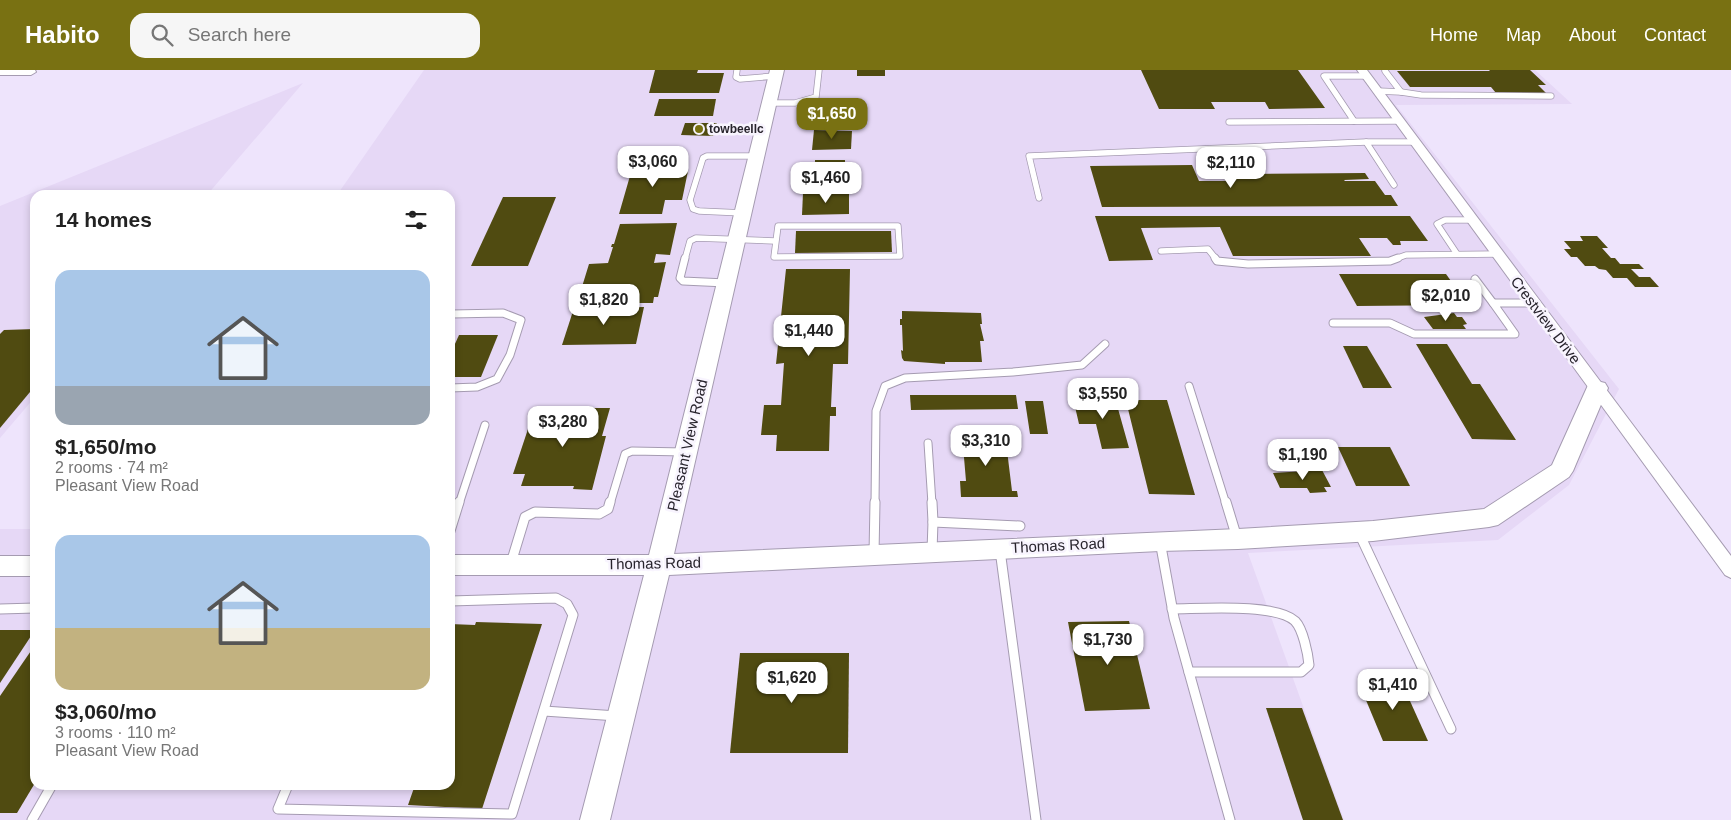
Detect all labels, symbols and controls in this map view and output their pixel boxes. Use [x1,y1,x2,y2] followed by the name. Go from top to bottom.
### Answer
[130,13,480,58] search box
[25,21,100,48] text: Habito
[148,21,176,49] icon: search
[188,24,291,45] text: Search here
[1430,25,1478,45] text: Home
[1506,25,1541,45] text: Map
[1569,25,1616,45] text: About
[1644,25,1706,45] text: Contact
[791,98,873,140] pin: $1,650
[808,105,856,122] text: $1,650
[709,122,764,136] place label: towbeellc
[693,123,705,135] marker: towbeellc
[612,146,694,188] pin: $3,060
[1190,146,1272,189] pin: $2,110
[629,153,677,170] text: $3,060
[1207,154,1255,171] text: $2,110
[785,162,867,204] pin: $1,460
[802,169,850,186] text: $1,460
[402,206,430,234] icon: filters
[55,208,152,231] text: 14 homes
[1508,273,1584,367] street label: Crestview Drive
[1405,280,1487,322] pin: $2,010
[563,284,645,326] pin: $1,820
[1422,287,1470,304] text: $2,010
[580,291,628,308] text: $1,820
[198,303,288,393] icon: home
[768,314,850,357] pin: $1,440
[785,322,833,339] text: $1,440
[664,377,710,513] street label: Pleasant View Road
[1062,378,1144,420] pin: $3,550
[1079,385,1127,402] text: $3,550
[522,406,604,448] pin: $3,280
[539,413,587,430] text: $3,280
[945,424,1027,467] pin: $3,310
[962,432,1010,449] text: $3,310
[55,435,157,458] text: $1,650/mo
[1262,438,1344,481] pin: $1,190
[1279,446,1327,463] text: $1,190
[55,459,168,476] text: 2 rooms · 74 m²
[55,477,199,494] text: Pleasant View Road
[1011,534,1105,556] street label: Thomas Road
[607,554,701,572] street label: Thomas Road
[198,568,288,658] icon: home
[1067,624,1149,666] pin: $1,730
[1084,631,1132,648] text: $1,730
[751,662,833,704] pin: $1,620
[1352,668,1434,711] pin: $1,410
[768,669,816,686] text: $1,620
[1369,676,1417,693] text: $1,410
[55,700,157,723] text: $3,060/mo
[55,724,176,741] text: 3 rooms · 110 m²
[55,742,199,759] text: Pleasant View Road

